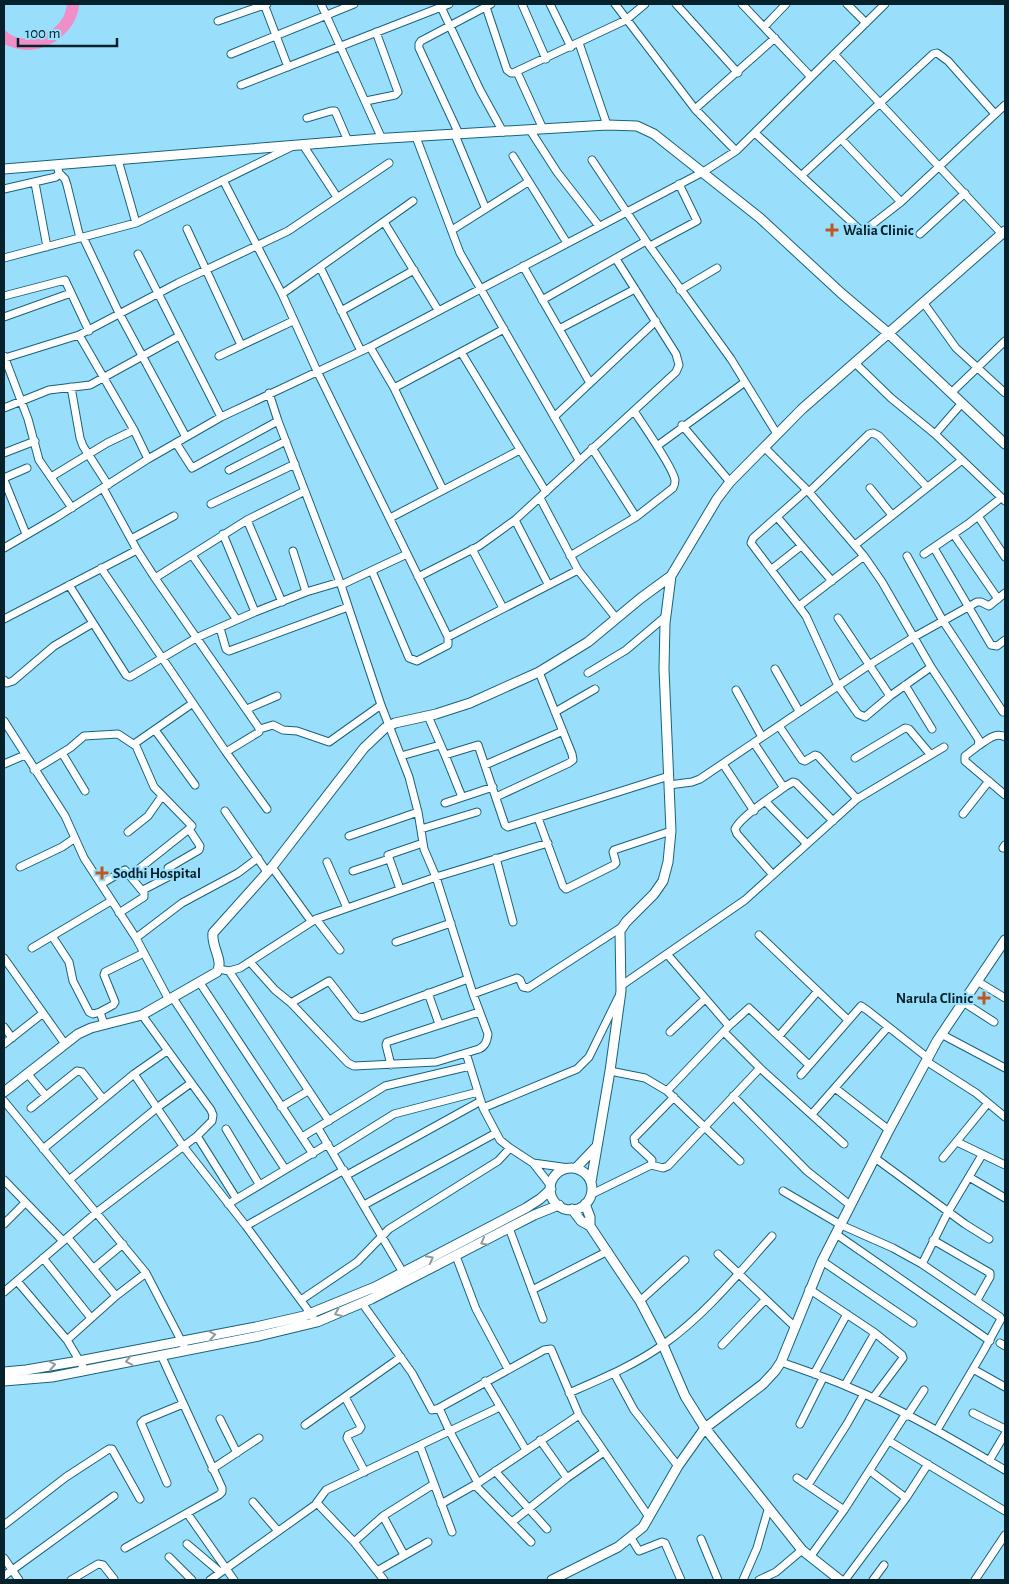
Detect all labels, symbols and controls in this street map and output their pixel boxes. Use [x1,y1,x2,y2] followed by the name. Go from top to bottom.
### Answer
[18,15,116,47] scale bar
[25,26,60,41] text: 100 m
[825,223,839,237] marker: Walia Clinic
[843,223,914,238] place label: Walia Clinic
[95,866,109,880] marker: Sodhi Hospital
[113,866,201,881] place label: Sodhi Hospital
[896,991,973,1006] place label: Narula Clinic
[977,991,991,1005] marker: Narula Clinic
[480,1236,489,1246] one-way arrow
[424,1255,433,1265] one-way arrow
[334,1307,343,1318] one-way arrow
[207,1331,216,1341] one-way arrow
[124,1356,133,1366] one-way arrow
[48,1361,56,1371] one-way arrow

